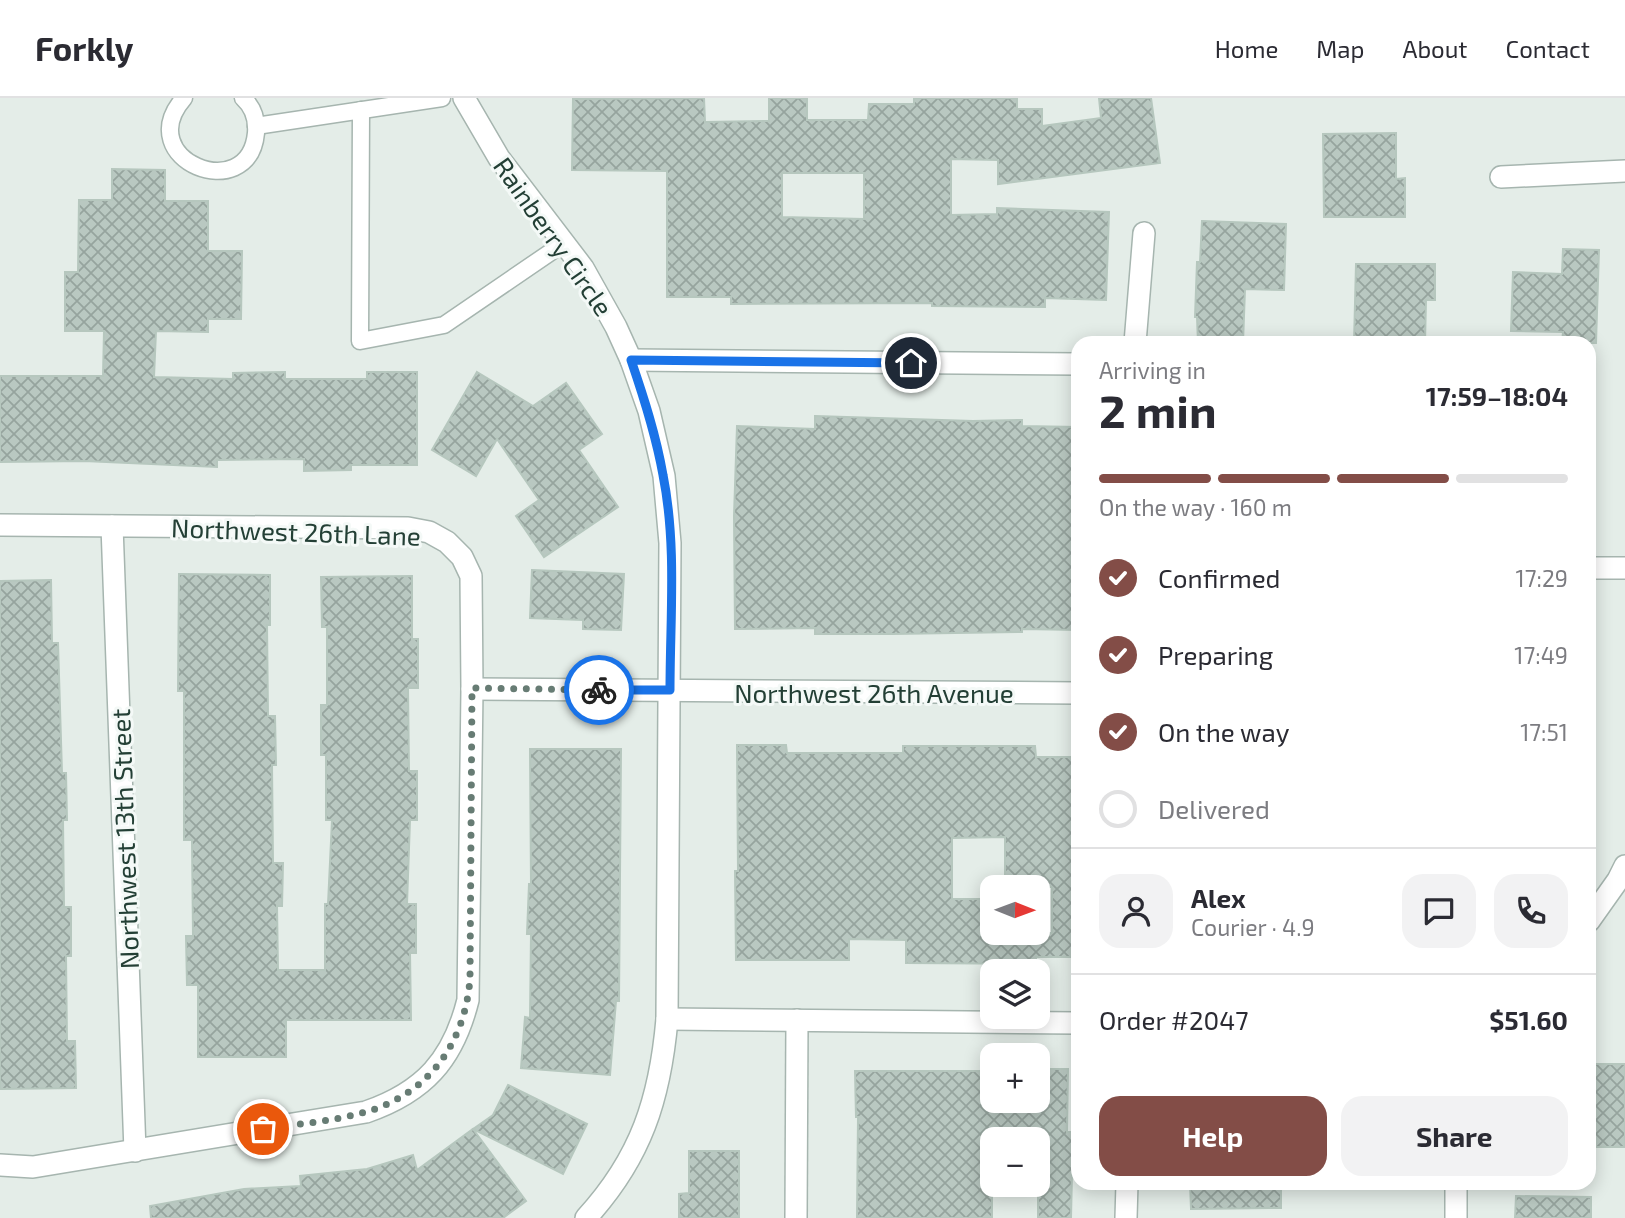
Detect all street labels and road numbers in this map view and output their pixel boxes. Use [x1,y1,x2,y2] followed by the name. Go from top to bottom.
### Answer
[488,151,620,321] street label: Rainberry Circle
[171,511,421,551] street label: Northwest 26th Lane
[734,677,1014,708] street label: Northwest 26th Avenue
[104,708,144,970] street label: Northwest 13th Street

